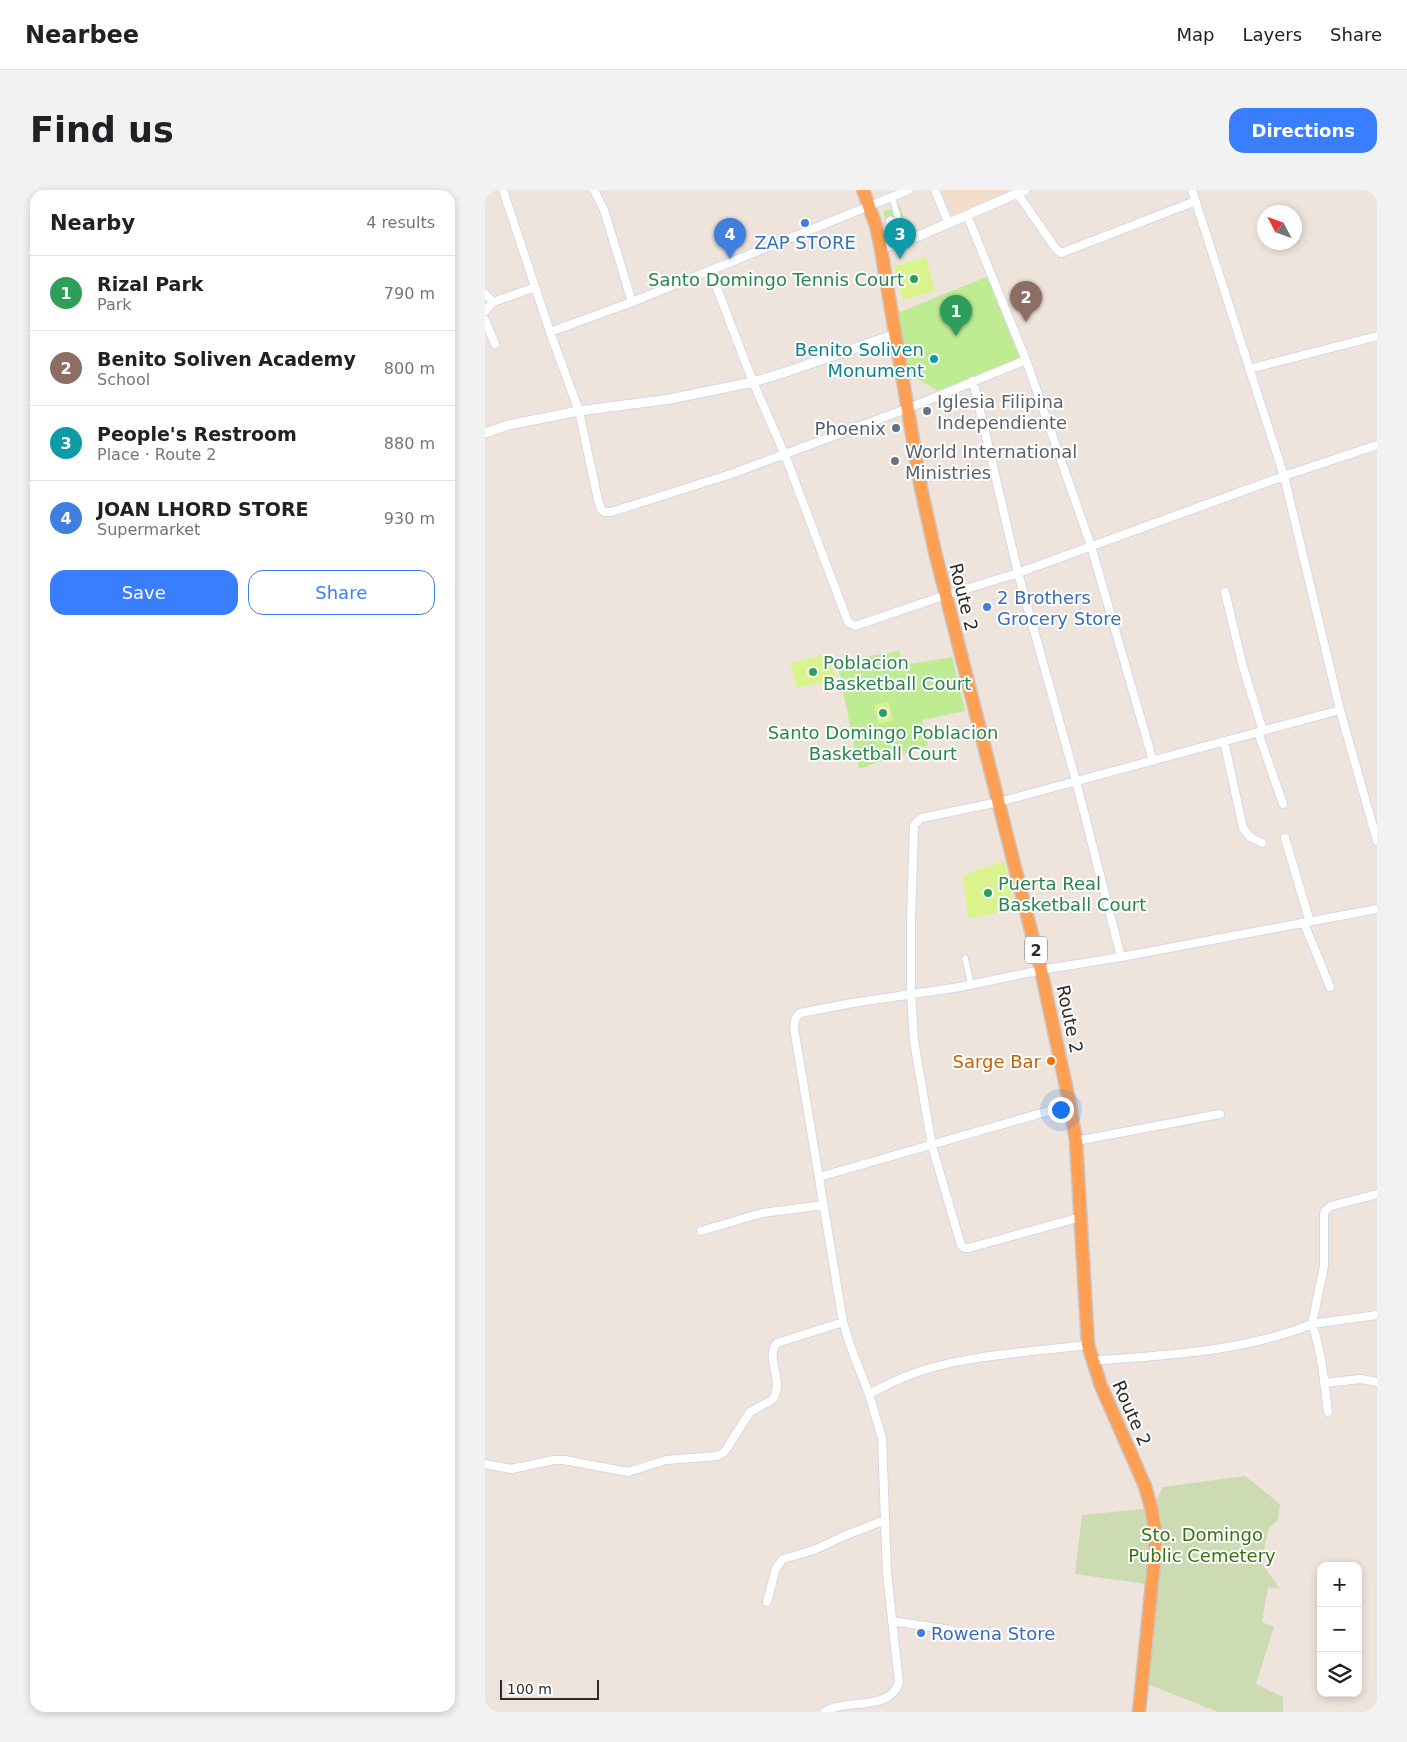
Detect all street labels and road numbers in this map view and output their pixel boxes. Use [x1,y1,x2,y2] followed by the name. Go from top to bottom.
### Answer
[945,561,983,633] street label: Route 2
[1025,936,1047,964] road number: 2
[1053,983,1087,1055] street label: Route 2
[1108,1377,1156,1449] street label: Route 2

